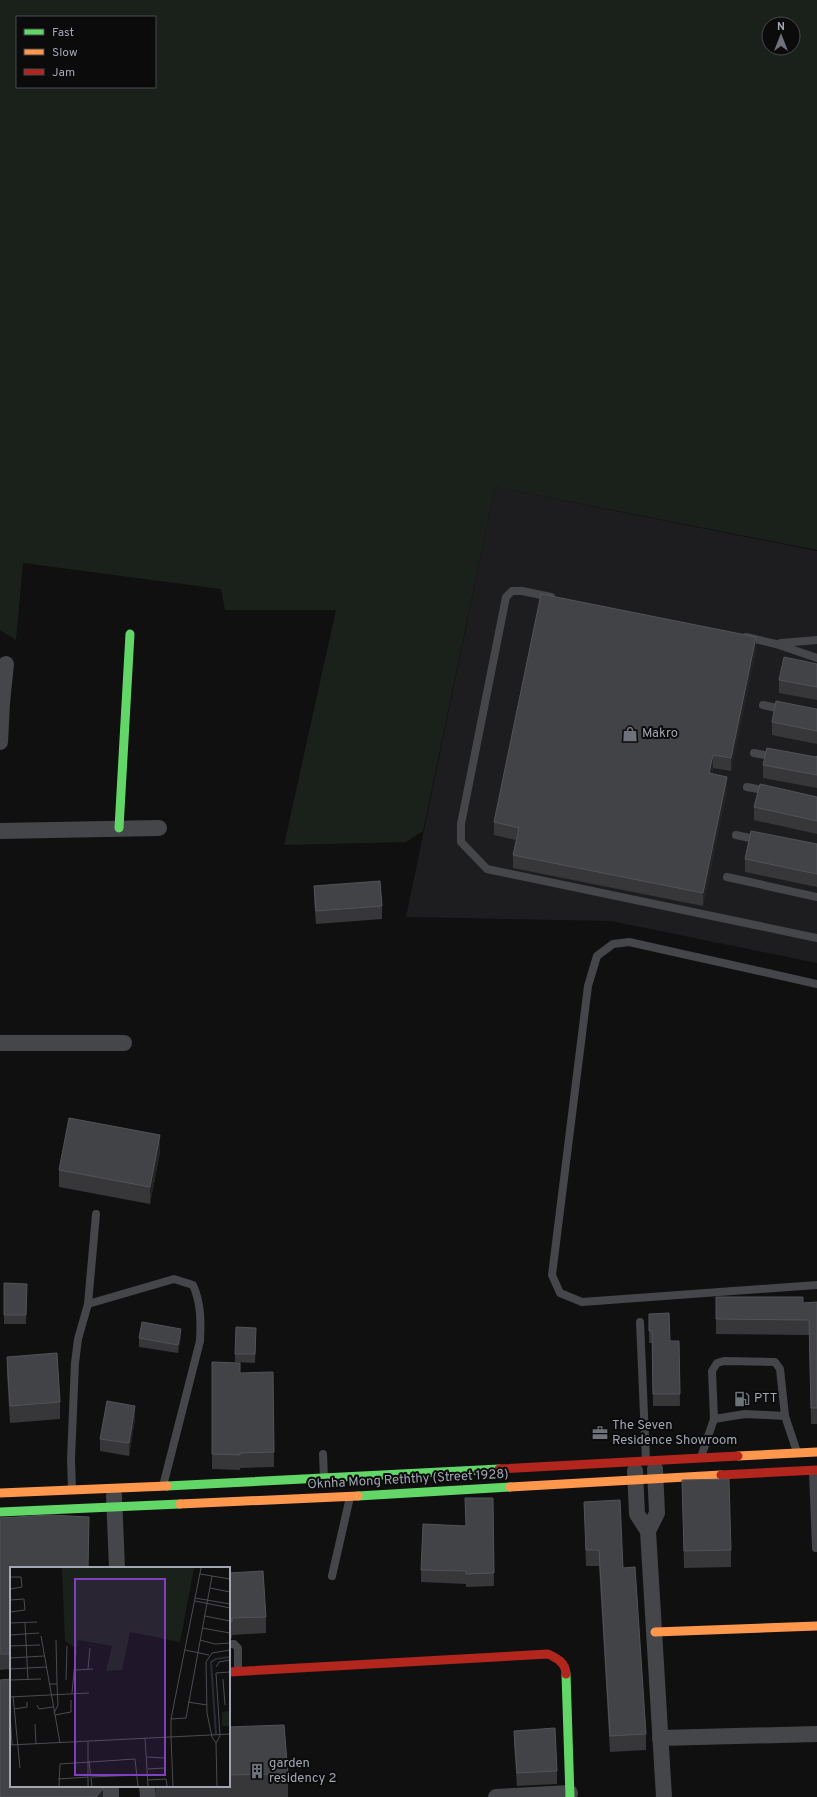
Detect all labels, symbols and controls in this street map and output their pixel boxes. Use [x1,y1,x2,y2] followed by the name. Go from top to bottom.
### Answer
[16,16,156,88] legend
[761,16,801,56] north arrow
[777,20,785,34] text: N
[52,25,74,41] text: Fast
[52,45,78,61] text: Slow
[52,65,75,81] text: Jam
[621,725,639,743] shop icon: Makro
[642,726,678,742] place label: Makro
[733,1390,751,1408] fuel station icon: PTT
[754,1391,777,1407] place label: PTT
[612,1418,737,1449] place label: The Seven Residence Showroom
[591,1424,609,1442] office icon: The Seven Residence Showroom
[307,1467,509,1493] street label: Oknha Mong Reththy (Street 1928)
[10,1567,230,1787] inset map
[269,1756,336,1787] place label: garden residency 2
[248,1762,266,1780] building icon: garden residency 2

